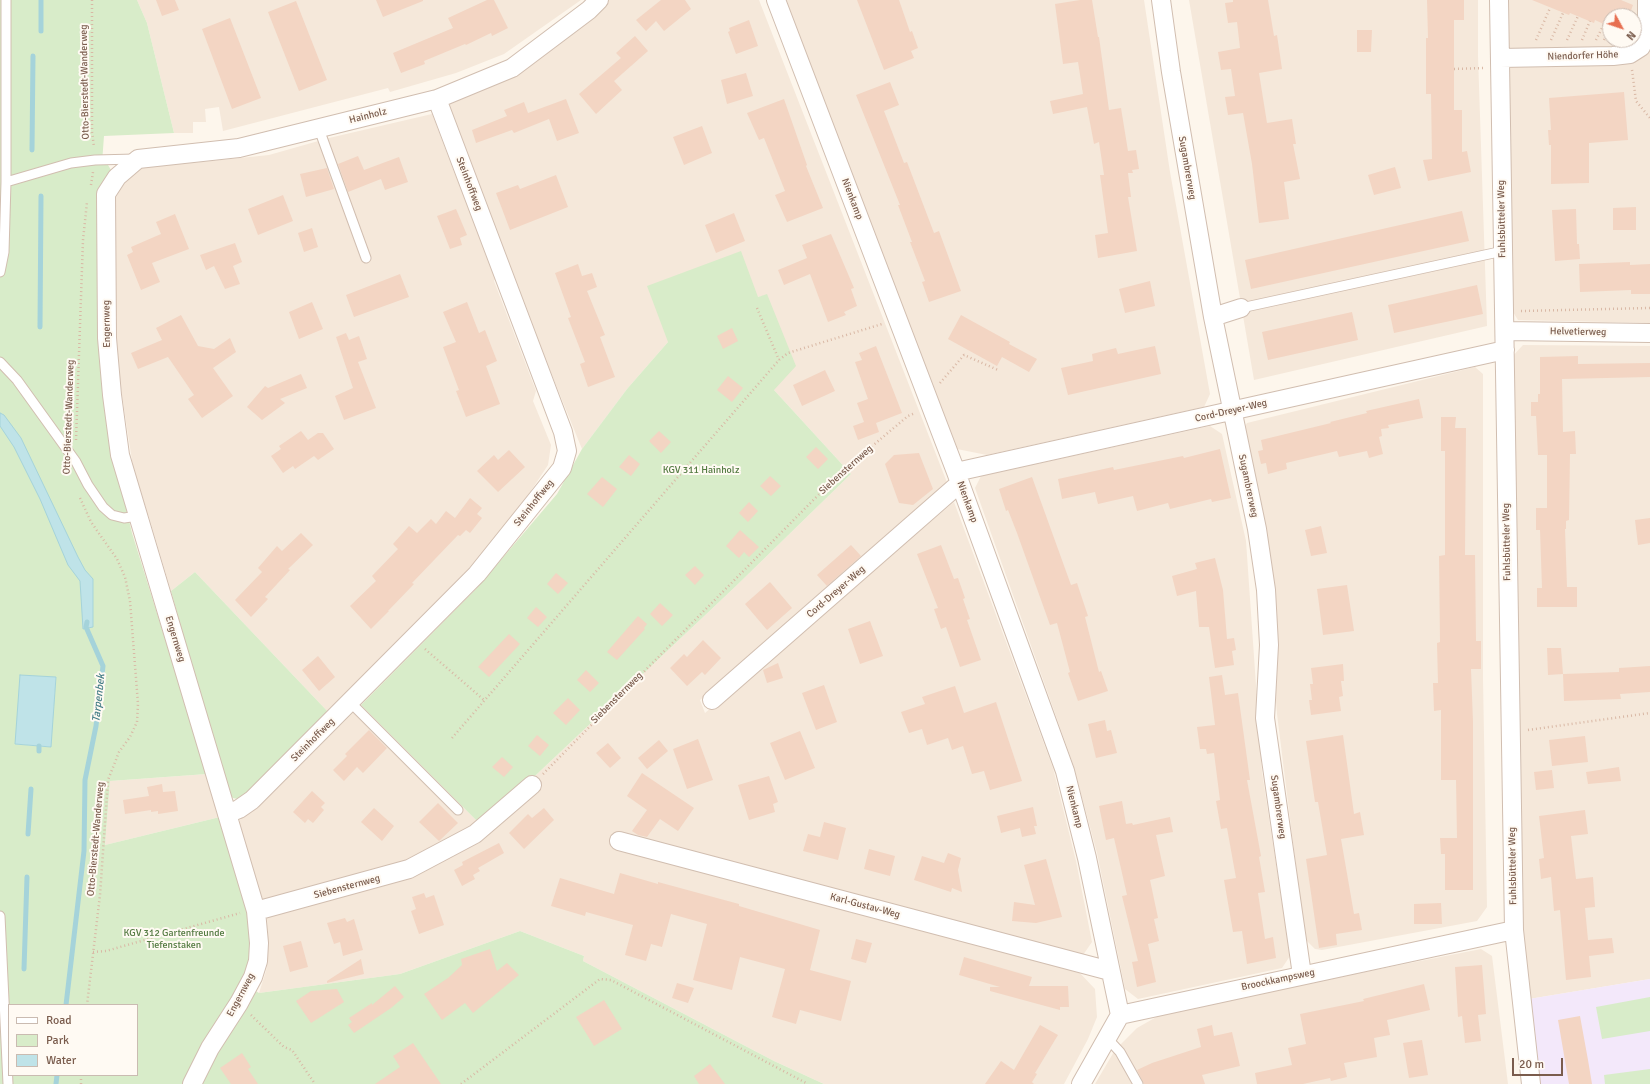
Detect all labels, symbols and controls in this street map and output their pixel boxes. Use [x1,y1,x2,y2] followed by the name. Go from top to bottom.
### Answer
[1602,8,1642,48] north arrow
[78,24,92,140] street label: Otto-Bierstedt-Wanderweg
[1623,28,1638,43] text: N
[1547,49,1619,63] street label: Niendorfer Höhe
[348,106,388,126] street label: Hainholz
[1176,135,1198,201] street label: Sugambrerweg
[453,155,485,213] street label: Steinhoffweg
[839,177,865,221] street label: Nienkamp
[1495,180,1509,258] street label: Fuhlsbütteler Weg
[101,300,113,348] street label: Engernweg
[1550,326,1606,338] street label: Helvetierweg
[61,359,77,475] street label: Otto-Bierstedt-Wanderweg
[1194,397,1268,425] street label: Cord-Dreyer-Weg
[817,443,875,497] street label: Siebensternweg
[1235,453,1261,519] street label: Sugambrerweg
[663,464,739,476] park label: KGV 311 Hainholz
[511,477,557,529] street label: Steinhoffweg
[954,480,980,524] street label: Nienkamp
[1500,503,1514,581] street label: Fuhlsbütteler Weg
[804,563,868,621] street label: Cord-Dreyer-Weg
[162,614,188,664] street label: Engernweg
[589,670,645,726] street label: Siebensternweg
[90,673,108,723] water label: Tarpenbek
[289,716,337,764] street label: Steinhoffweg
[1268,774,1288,840] street label: Sugambrerweg
[85,781,107,897] street label: Otto-Bierstedt-Wanderweg
[1063,785,1085,829] street label: Nienkamp
[1506,827,1520,905] street label: Fuhlsbütteler Weg
[313,872,381,902] street label: Siebensternweg
[829,891,901,921] street label: Karl-Gustav-Weg
[123,927,225,950] park label: KGV 312 Gartenfreunde Tiefenstaken
[1240,966,1316,994] street label: Broockkampsweg
[224,971,258,1019] street label: Engernweg
[8,1004,138,1076] legend
[46,1013,72,1028] text: Road
[46,1033,69,1048] text: Park
[1514,1050,1565,1076] scale bar
[46,1053,76,1068] text: Water
[1519,1057,1544,1072] text: 20 m

